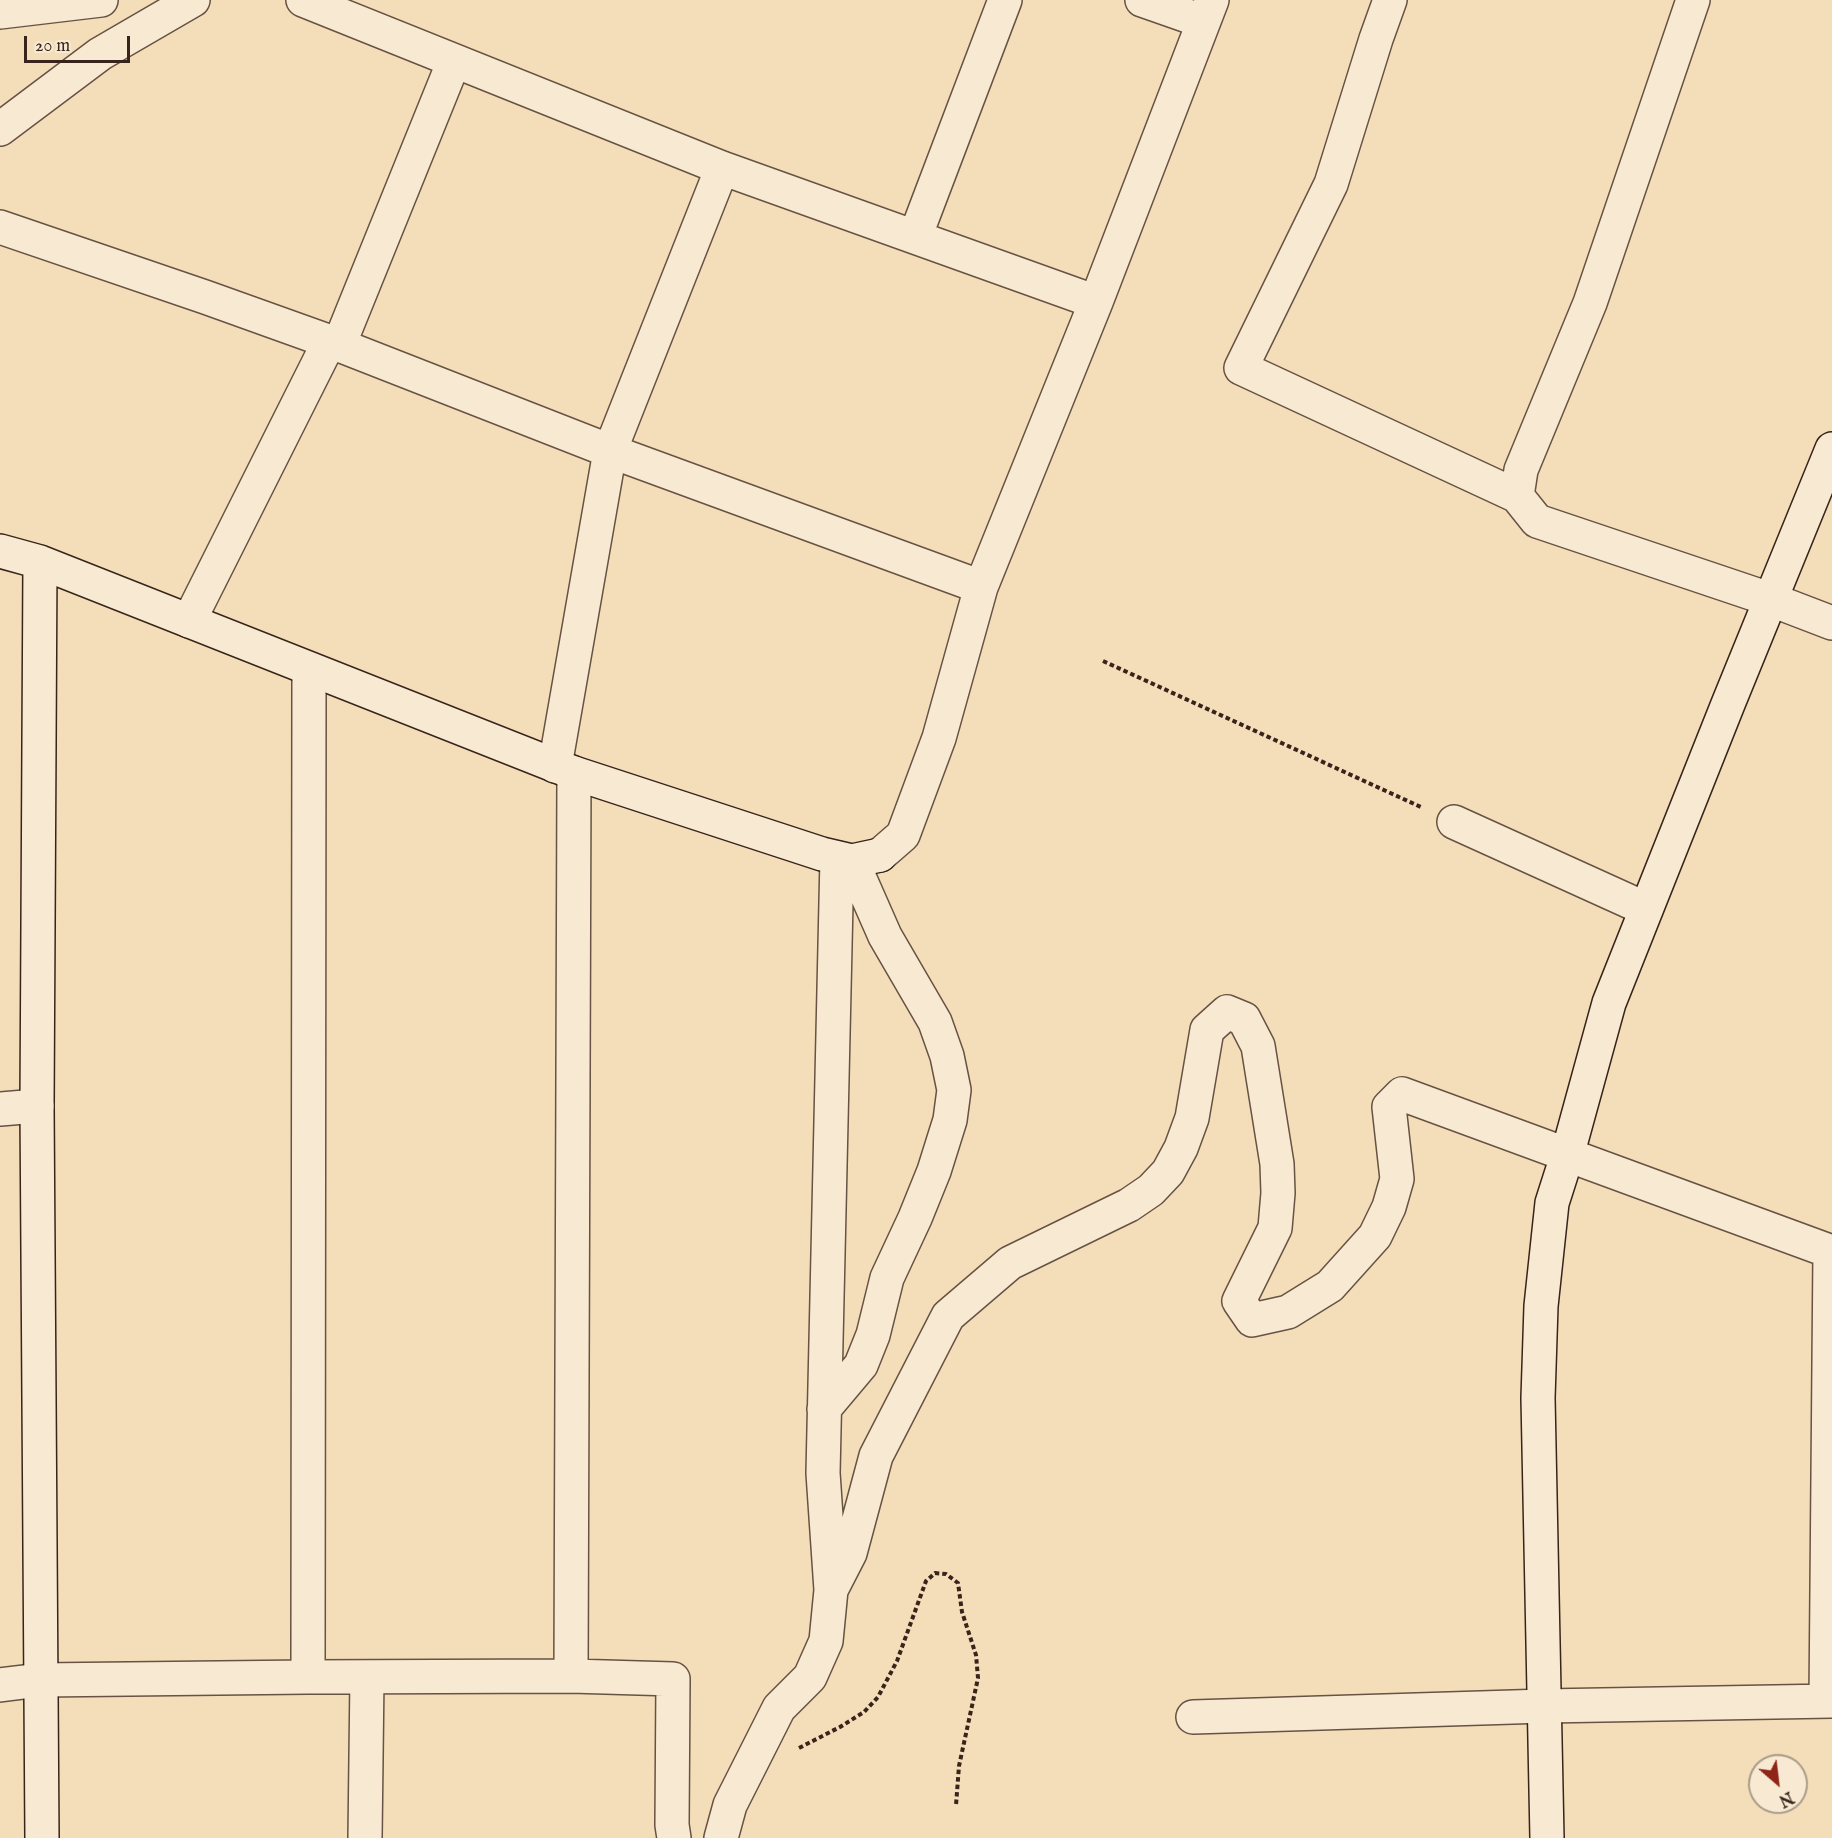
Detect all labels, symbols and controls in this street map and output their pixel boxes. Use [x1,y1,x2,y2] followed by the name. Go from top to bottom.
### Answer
[27,24,134,62] scale bar
[35,35,70,58] text: 20 m
[1748,1754,1808,1814] north arrow
[1775,1786,1796,1810] text: N

